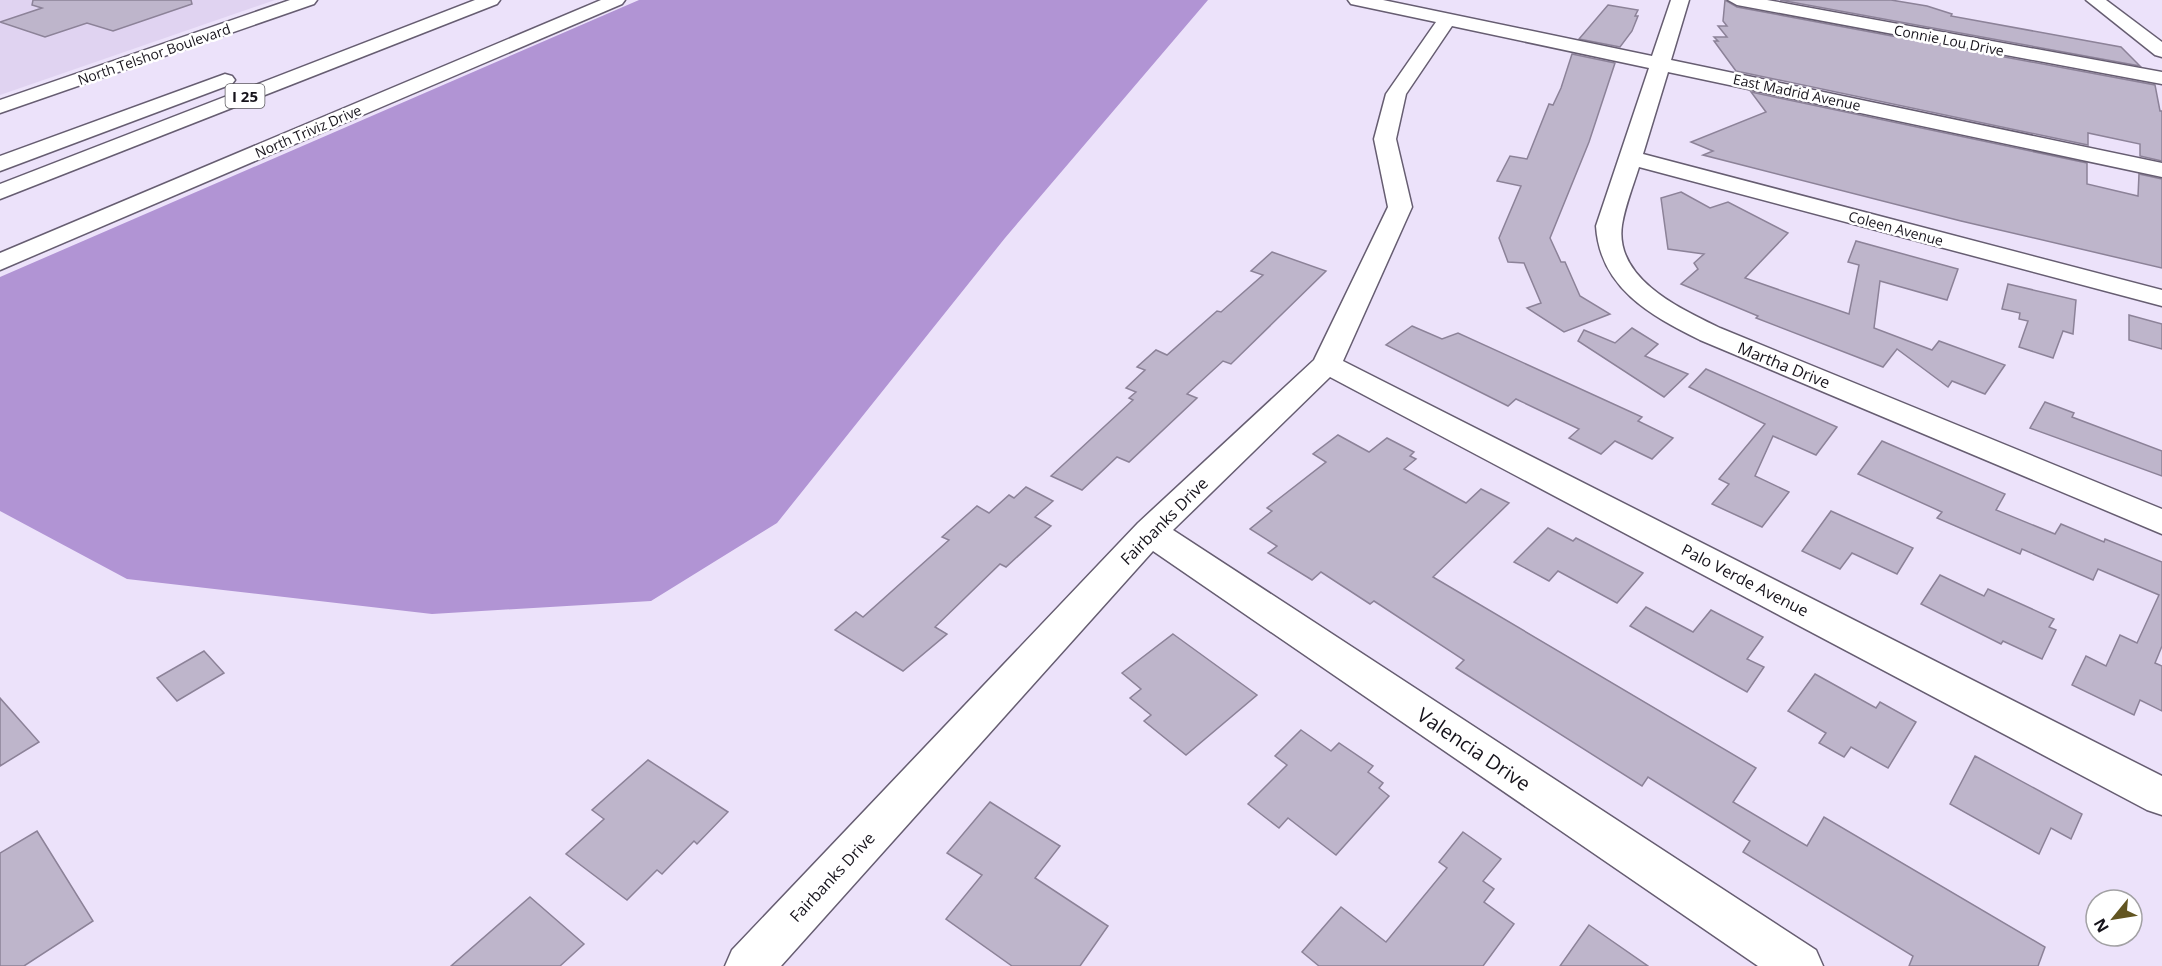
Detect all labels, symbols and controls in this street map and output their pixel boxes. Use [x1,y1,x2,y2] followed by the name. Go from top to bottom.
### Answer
[75,19,233,89] street label: North Telshor Boulevard
[1892,20,2006,60] street label: Connie Lou Drive
[1731,69,1863,115] street label: East Madrid Avenue
[226,84,264,108] road number: I 25
[252,100,364,162] street label: North Triviz Drive
[1846,206,1946,250] street label: Coleen Avenue
[1735,337,1833,393] street label: Martha Drive
[1115,472,1213,570] street label: Fairbanks Drive
[1678,538,1812,622] street label: Palo Verde Avenue
[1412,701,1536,797] street label: Valencia Drive
[785,827,879,927] street label: Fairbanks Drive
[2084,888,2144,948] north arrow
[2088,914,2114,937] text: N

